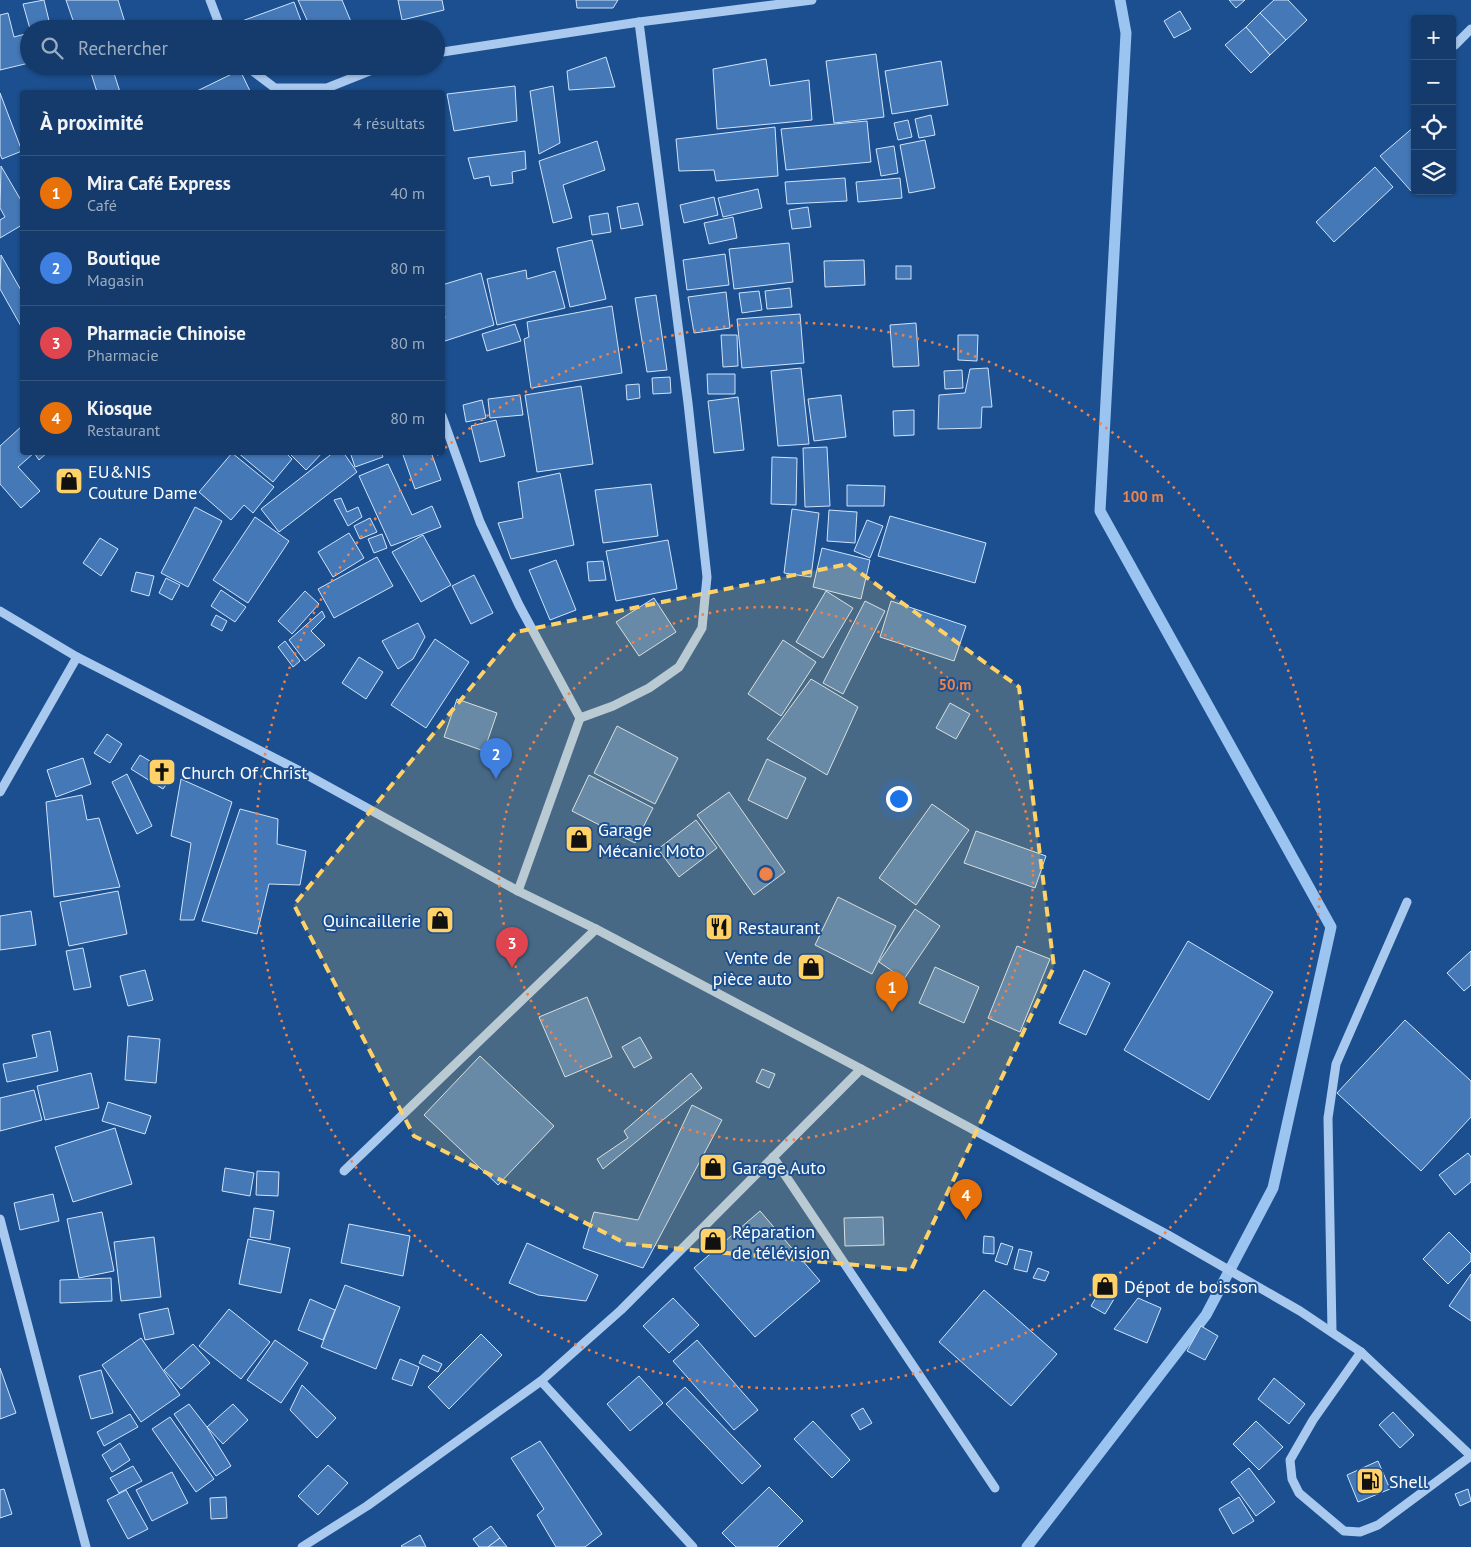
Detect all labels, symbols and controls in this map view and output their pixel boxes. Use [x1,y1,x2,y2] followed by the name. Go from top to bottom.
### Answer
[1411,15,1456,195] map controls
[1411,15,1456,60] button: +
[20,20,445,75] search box
[38,34,66,62] icon: search
[78,36,168,60] text: Rechercher
[1411,60,1456,105] button: −
[1411,105,1456,150] button: locate
[40,109,144,136] text: À proximité
[353,113,425,133] text: 4 résultats
[1411,150,1456,195] button: layers
[87,171,231,195] text: Mira Café Express
[51,183,61,203] text: 1
[390,183,425,203] text: 40 m
[87,195,117,215] text: Café
[87,246,160,270] text: Boutique
[51,258,61,278] text: 2
[390,258,425,278] text: 80 m
[87,270,144,290] text: Magasin
[87,321,246,345] text: Pharmacie Chinoise
[51,333,61,353] text: 3
[390,333,425,353] text: 80 m
[87,345,159,365] text: Pharmacie
[87,396,152,420] text: Kiosque
[51,408,61,428] text: 4
[390,408,425,428] text: 80 m
[87,420,160,440] text: Restaurant
[88,460,197,504] place label: EU&NIS Couture Dame
[54,466,84,496] shop icon: EU&NIS Couture Dame
[1122,487,1164,506] text: 100 m
[939,675,971,694] text: 50 m
[480,738,512,779] pin: 2
[147,757,177,787] church icon: Church Of Christ
[181,761,307,784] place label: Church Of Christ
[886,786,912,812] your location
[598,818,705,862] place label: Garage Mécanic Moto
[564,824,594,854] shop icon: Garage Mécanic Moto
[757,865,775,883] centre of rings
[425,905,455,935] shop icon: Quincaillerie
[323,909,421,932] place label: Quincaillerie
[704,912,734,942] restaurant icon: Restaurant
[738,916,820,939] place label: Restaurant
[496,927,528,968] pin: 3
[713,946,792,990] place label: Vente de pièce auto
[796,952,826,982] shop icon: Vente de pièce auto
[876,971,908,1012] pin: 1
[698,1152,728,1182] shop icon: Garage Auto
[732,1156,826,1179] place label: Garage Auto
[950,1179,982,1220] pin: 4
[732,1220,830,1264] place label: Réparation de télévision
[698,1226,728,1256] shop icon: Réparation de télévision
[1090,1271,1120,1301] shop icon: Dépot de boisson
[1124,1275,1258,1298] place label: Dépot de boisson
[1355,1466,1385,1496] fuel station icon: Shell
[1389,1470,1429,1493] place label: Shell

